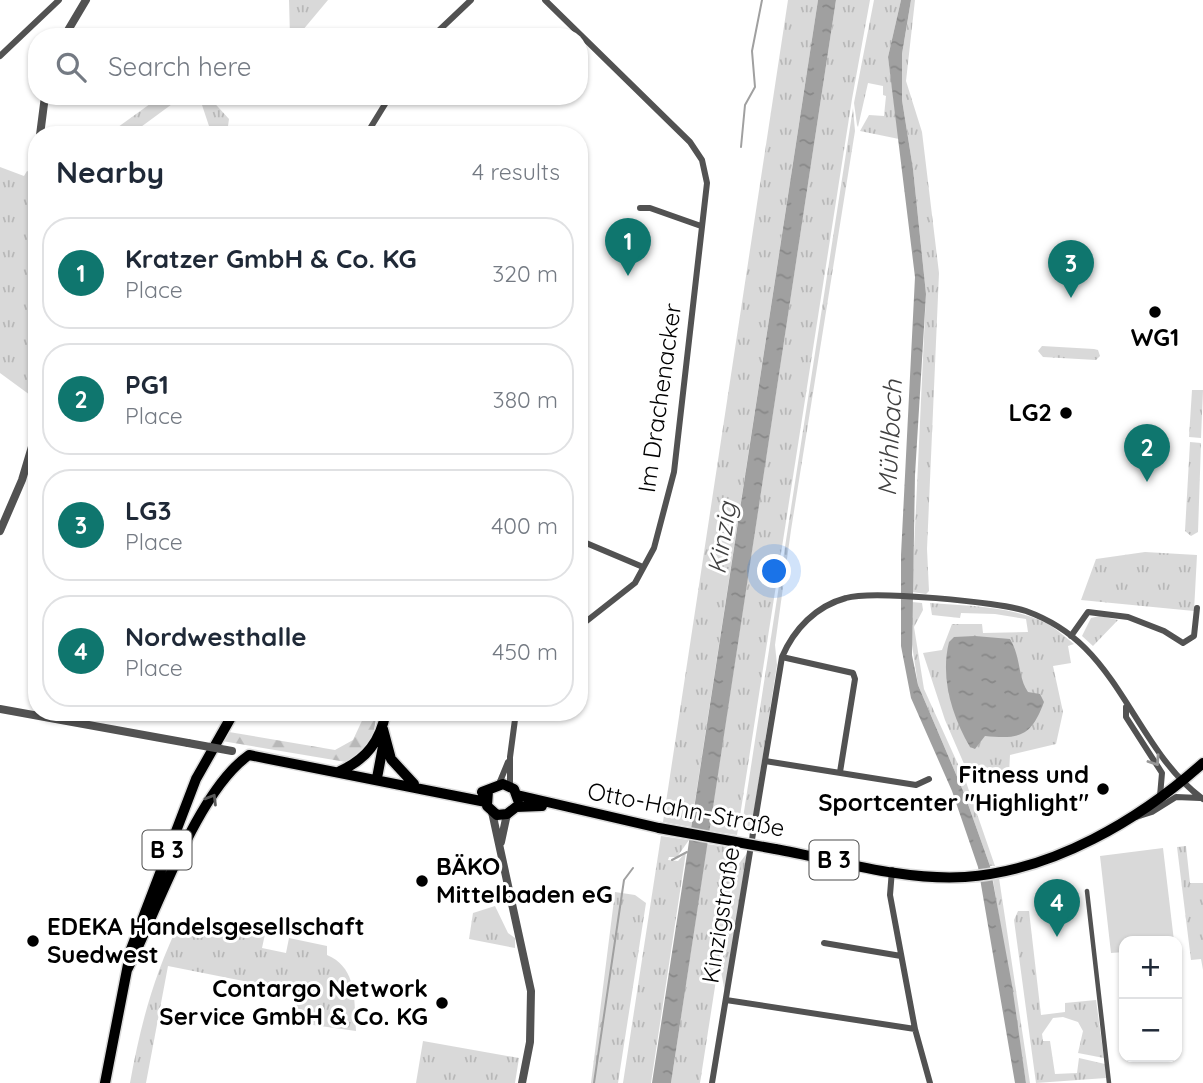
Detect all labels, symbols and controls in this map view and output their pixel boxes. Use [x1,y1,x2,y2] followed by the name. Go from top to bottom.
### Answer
[28,28,588,105] search box
[52,48,90,86] icon: search
[108,50,252,83] text: Search here
[56,153,164,191] text: Nearby
[472,157,560,186] text: 4 results
[605,218,651,276] pin: 1
[1048,240,1094,298] pin: 3
[125,242,417,275] text: Kratzer GmbH & Co. KG
[77,259,85,288] text: 1
[492,259,558,288] text: 320 m
[125,275,183,304] text: Place
[631,301,687,494] street label: Im Drachenacker
[1147,304,1163,320] marker: WG1
[1131,322,1179,352] place label: WG1
[125,368,169,401] text: PG1
[870,378,909,497] water label: Mühlbach
[74,385,88,414] text: 2
[493,385,558,414] text: 380 m
[1008,397,1052,427] place label: LG2
[125,401,183,430] text: Place
[1058,405,1074,421] marker: LG2
[1124,424,1170,482] pin: 2
[125,494,171,527] text: LG3
[700,498,744,576] water label: Kinzig
[75,511,87,540] text: 3
[491,511,558,540] text: 400 m
[125,527,183,556] text: Place
[757,554,791,588] your location
[125,620,307,653] text: Nordwesthalle
[74,637,88,666] text: 4
[492,637,558,666] text: 450 m
[125,653,183,682] text: Place
[1147,754,1160,767] one-way arrow
[818,759,1089,817] place label: Fitness und Sportcenter "Highlight"
[585,775,787,843] street label: Otto-Hahn-Straße
[1095,781,1111,797] marker: Fitness und Sportcenter "Highlight"
[203,793,216,806] one-way arrow
[142,830,192,870] road number: B 3
[810,840,858,880] road number: B 3
[694,845,746,985] street label: Kinzigstraße
[436,851,613,909] place label: BÄKO Mittelbaden eG
[414,873,430,889] marker: BÄKO Mittelbaden eG
[1034,879,1080,937] pin: 4
[47,911,365,969] place label: EDEKA Handelsgesellschaft Suedwest
[25,933,41,949] marker: EDEKA Handelsgesellschaft Suedwest
[1119,936,1182,1062] map controls
[1119,936,1182,999] button: +
[159,973,428,1031] place label: Contargo Network Service GmbH & Co. KG
[434,995,450,1011] marker: Contargo Network Service GmbH & Co. KG
[1119,999,1182,1062] button: −

